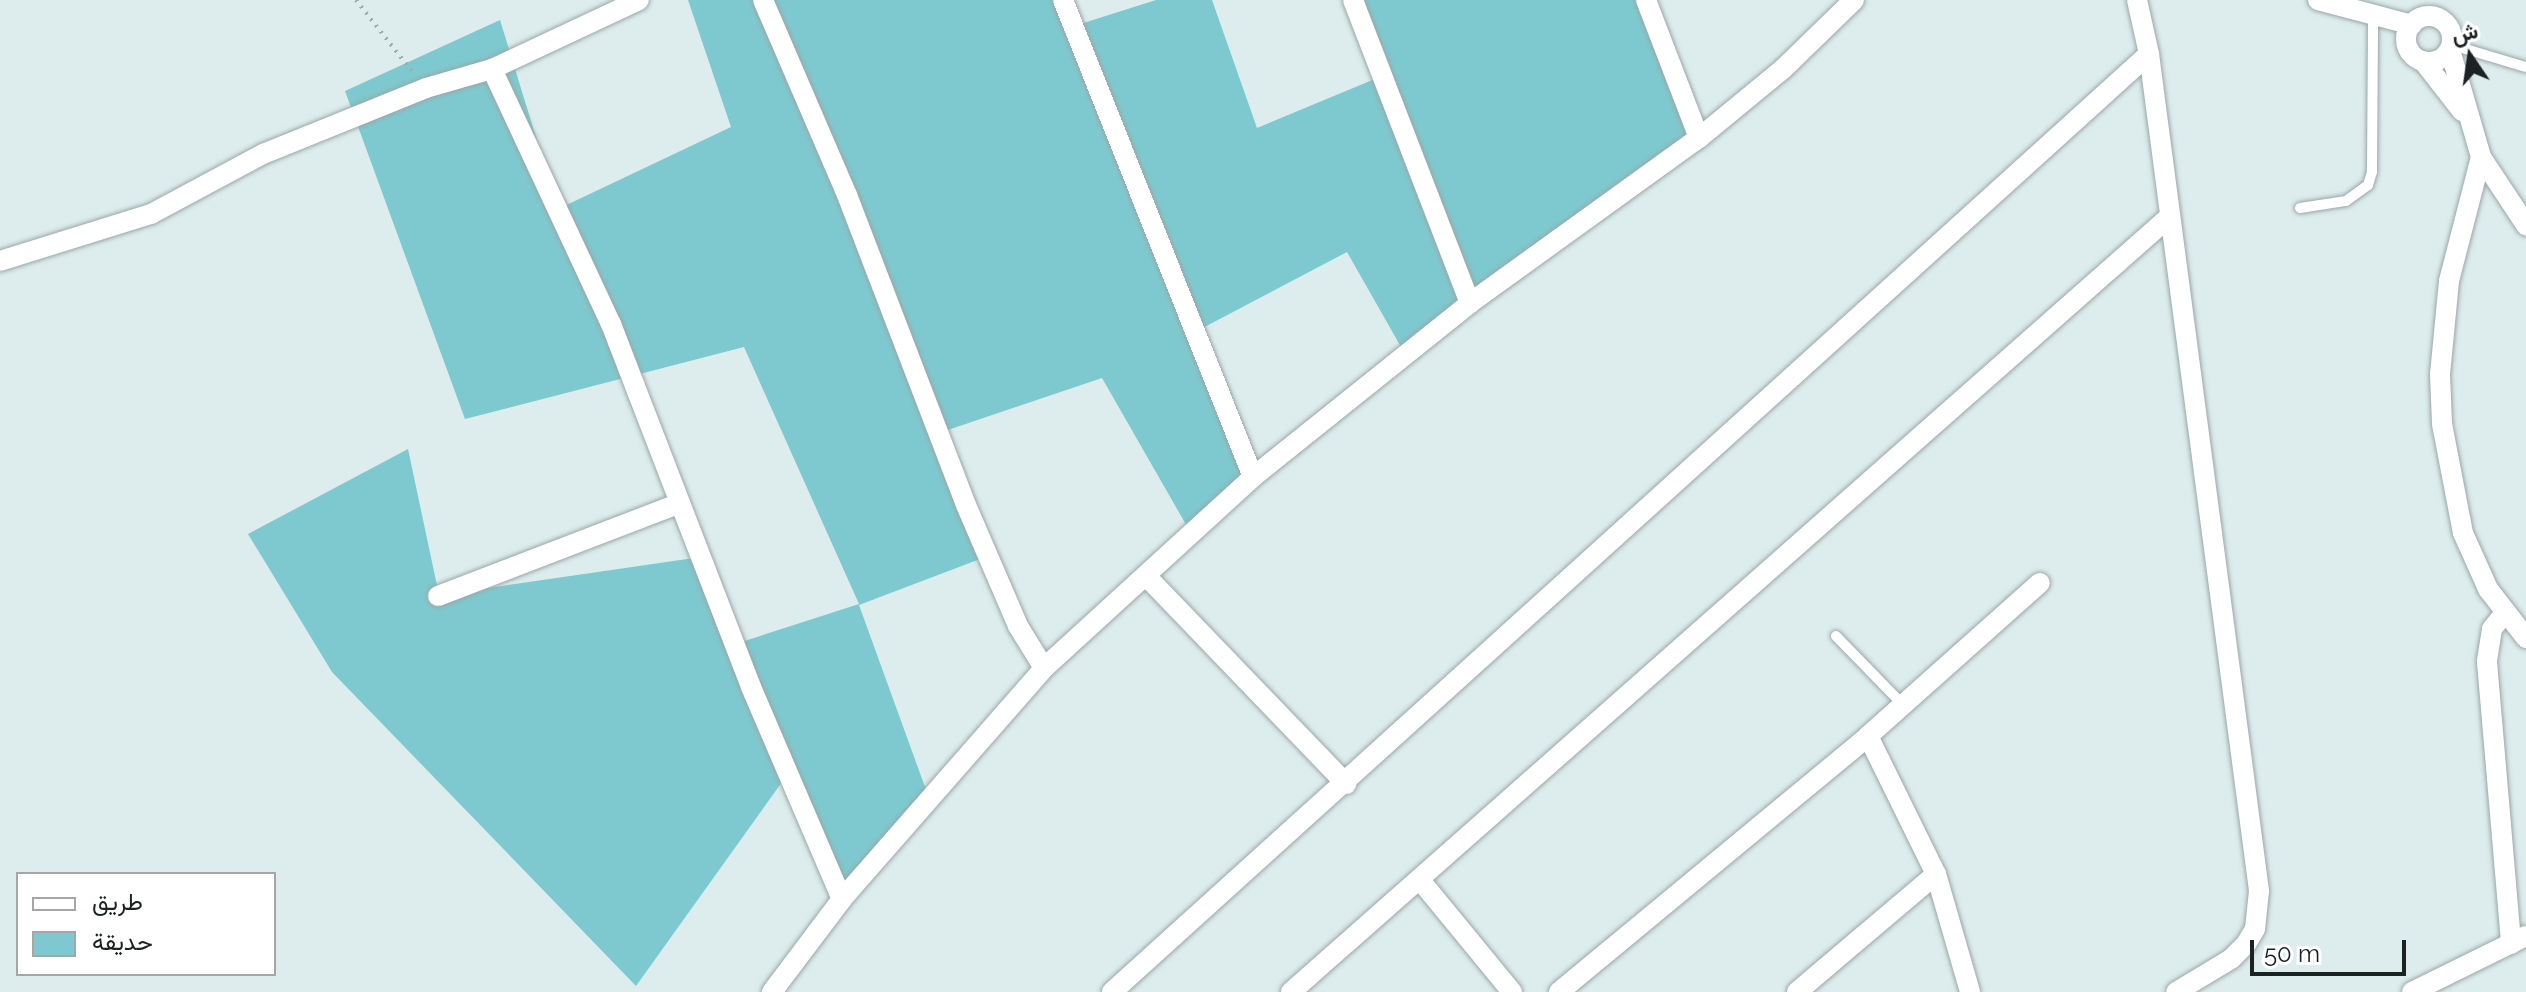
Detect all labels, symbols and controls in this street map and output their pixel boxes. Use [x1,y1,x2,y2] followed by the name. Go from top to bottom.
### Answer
[2430,16,2510,96] north arrow
[2449,17,2480,48] text: ش
[16,872,276,976] legend
[92,887,143,916] text: طريق
[2254,924,2410,974] scale bar
[92,927,153,956] text: حديقة
[2264,939,2320,968] text: 50 m

